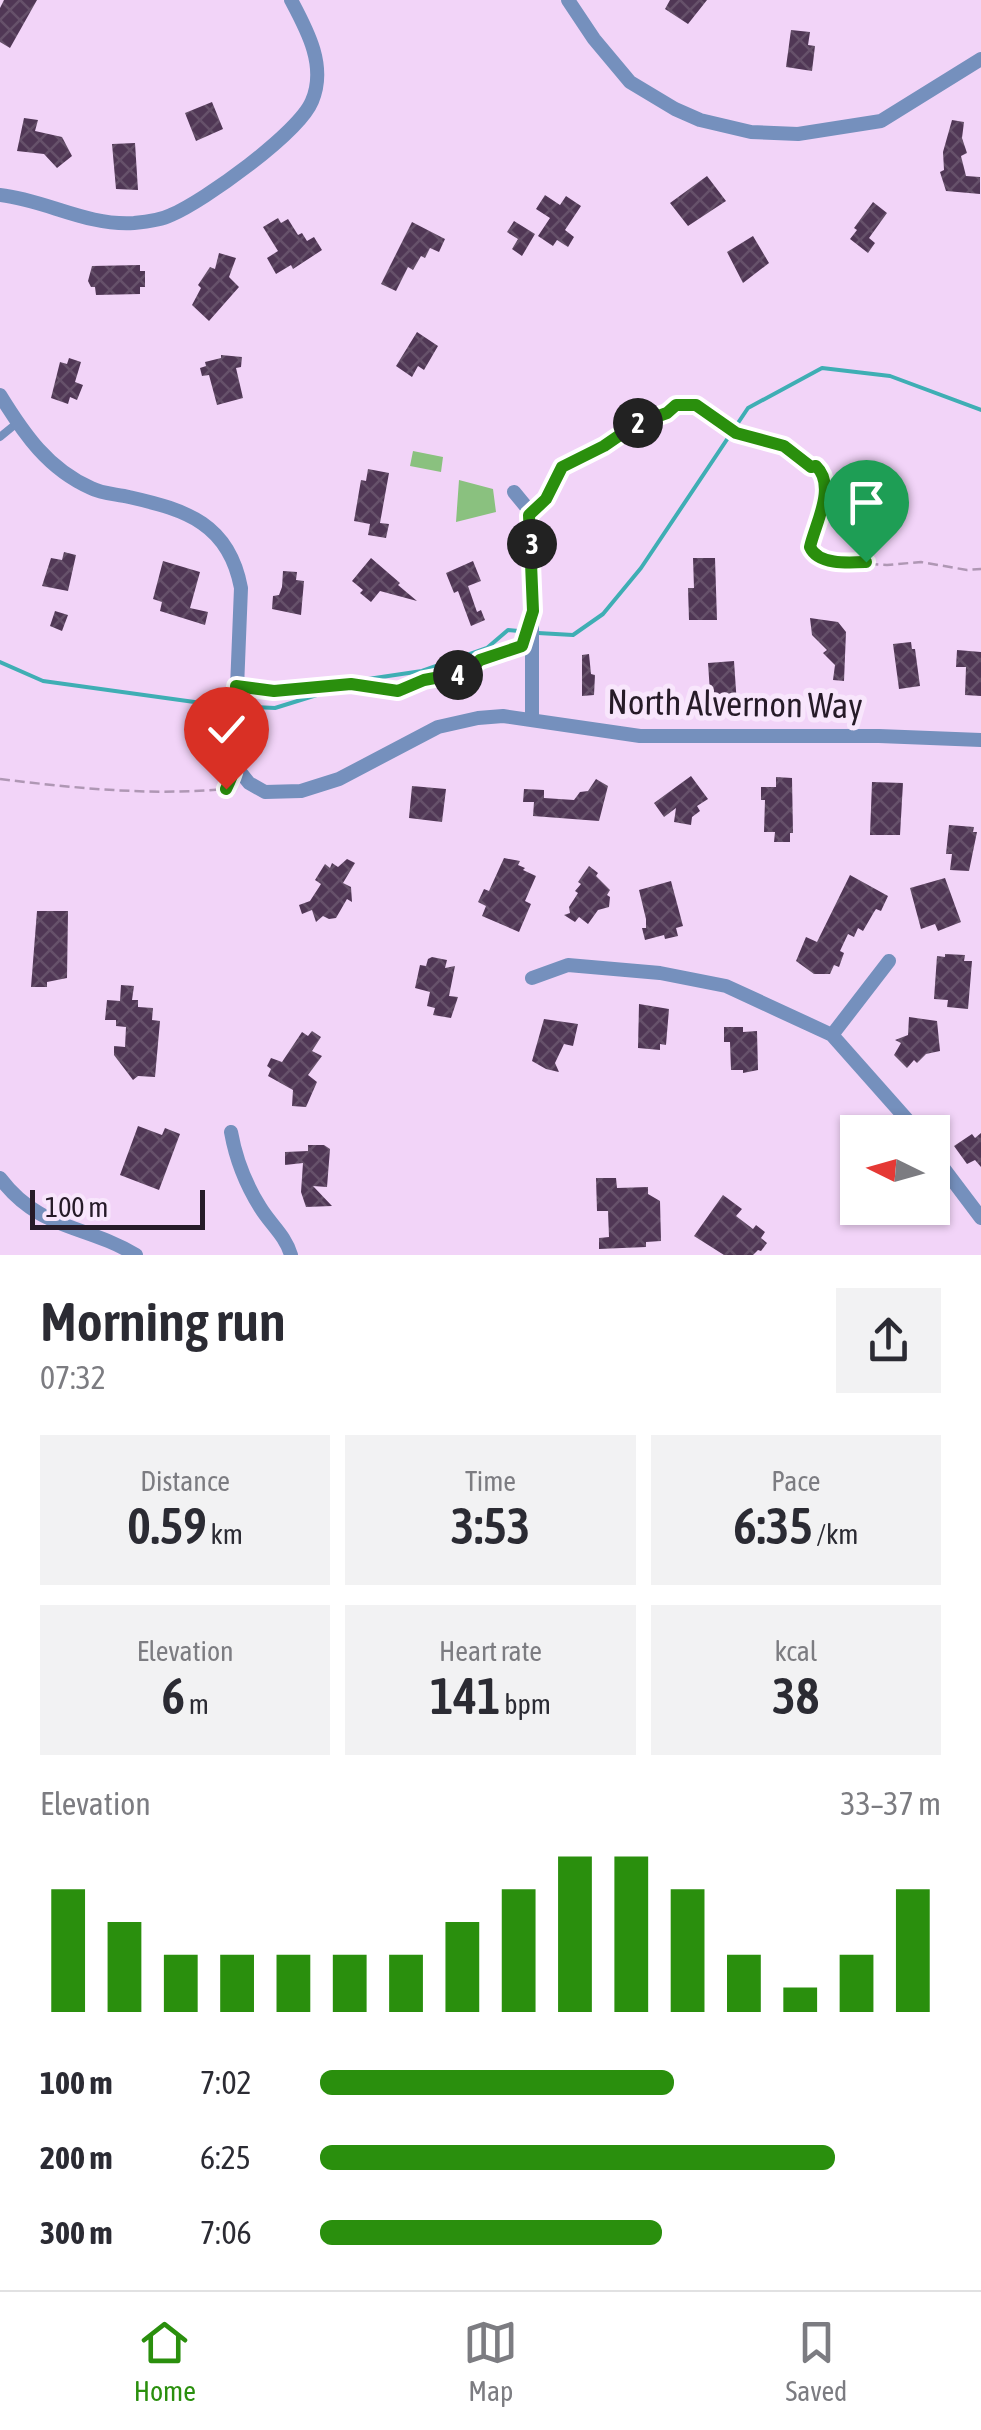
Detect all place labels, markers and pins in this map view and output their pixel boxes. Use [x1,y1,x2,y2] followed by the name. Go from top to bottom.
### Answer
[613,398,663,448] pin: 2
[824,460,909,563] pin
[507,519,557,569] pin: 3
[433,650,483,700] pin: 4
[184,687,269,790] pin

